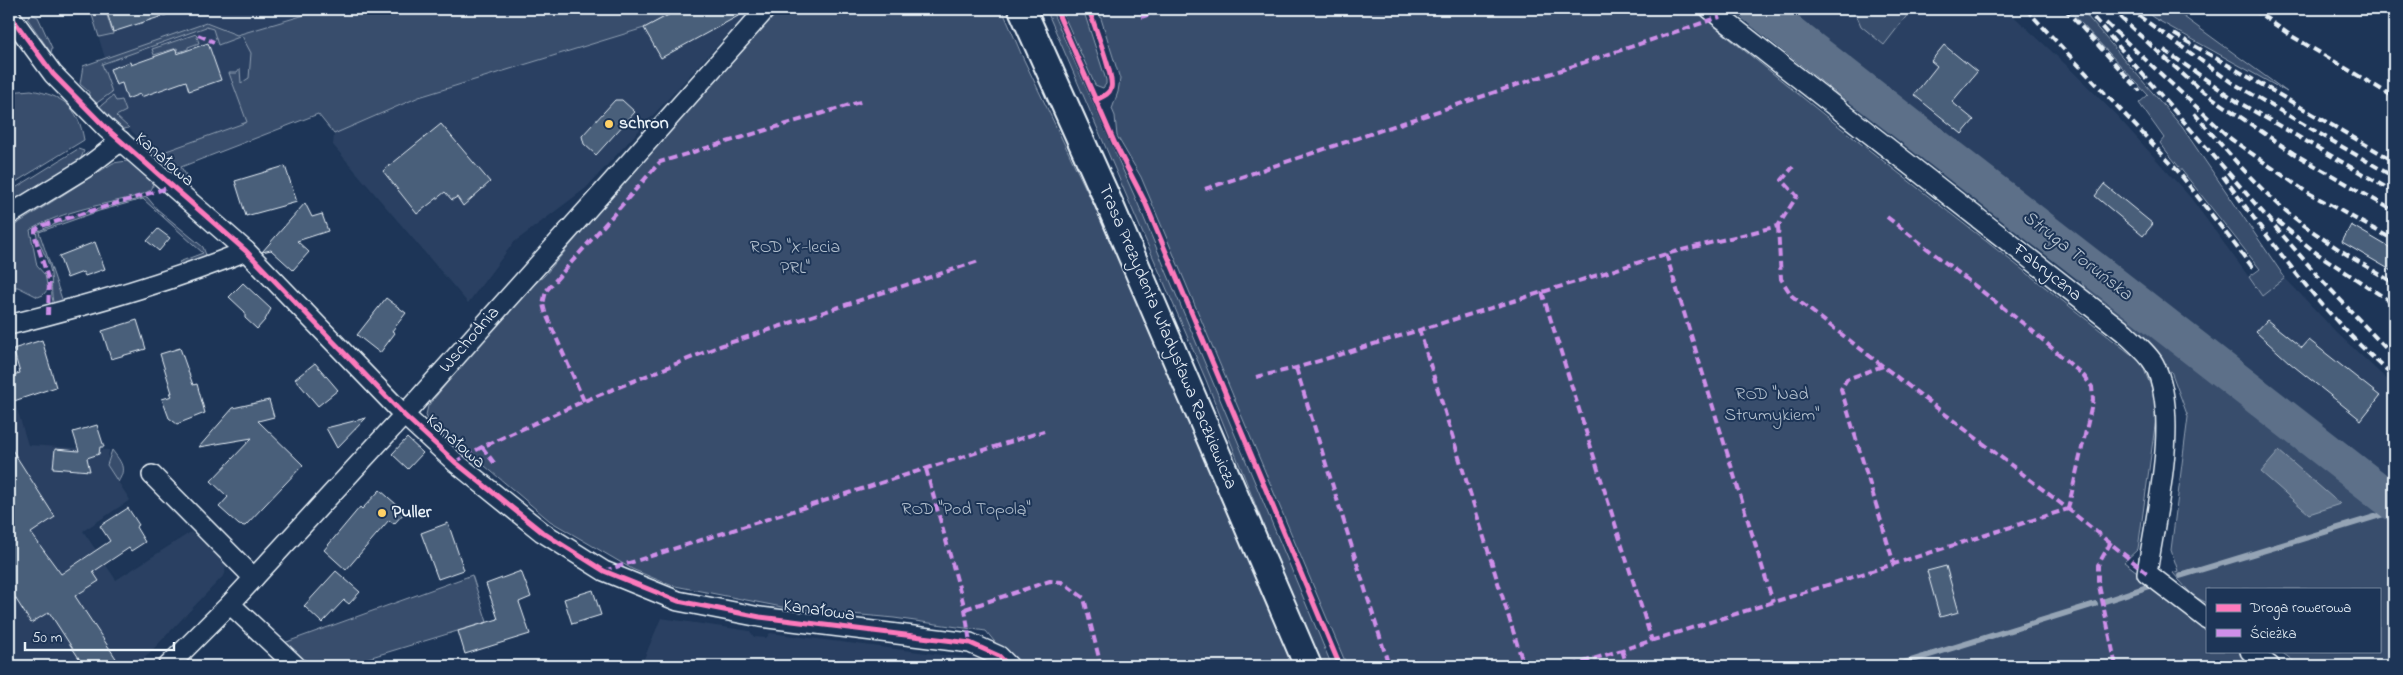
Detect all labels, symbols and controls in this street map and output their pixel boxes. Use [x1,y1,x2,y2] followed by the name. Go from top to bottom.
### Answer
[619,111,669,137] place label: schron
[603,118,615,130] marker: schron
[128,127,200,193] street label: Kanałowa
[1091,181,1243,493] street label: Trasa Prezydenta Władysława Raczkiewicza
[2016,204,2138,309] water label: Struga Toruńska
[750,235,840,282] park label: ROD "X-lecia PRL"
[2006,237,2087,308] street label: Fabryczna
[434,301,506,379] street label: Wschodnia
[1725,382,1819,429] park label: ROD "Nad Strumykiem"
[419,409,491,475] street label: Kanałowa
[901,497,1031,523] park label: ROD "Pod Topolą"
[392,500,432,526] place label: Puller
[376,507,388,519] marker: Puller
[2206,588,2380,652] legend
[782,593,856,629] street label: Kanałowa
[2249,597,2351,620] text: Droga rowerowa
[25,620,174,652] scale bar
[2250,623,2297,645] text: Ścieżka
[32,627,63,649] text: 50 m

